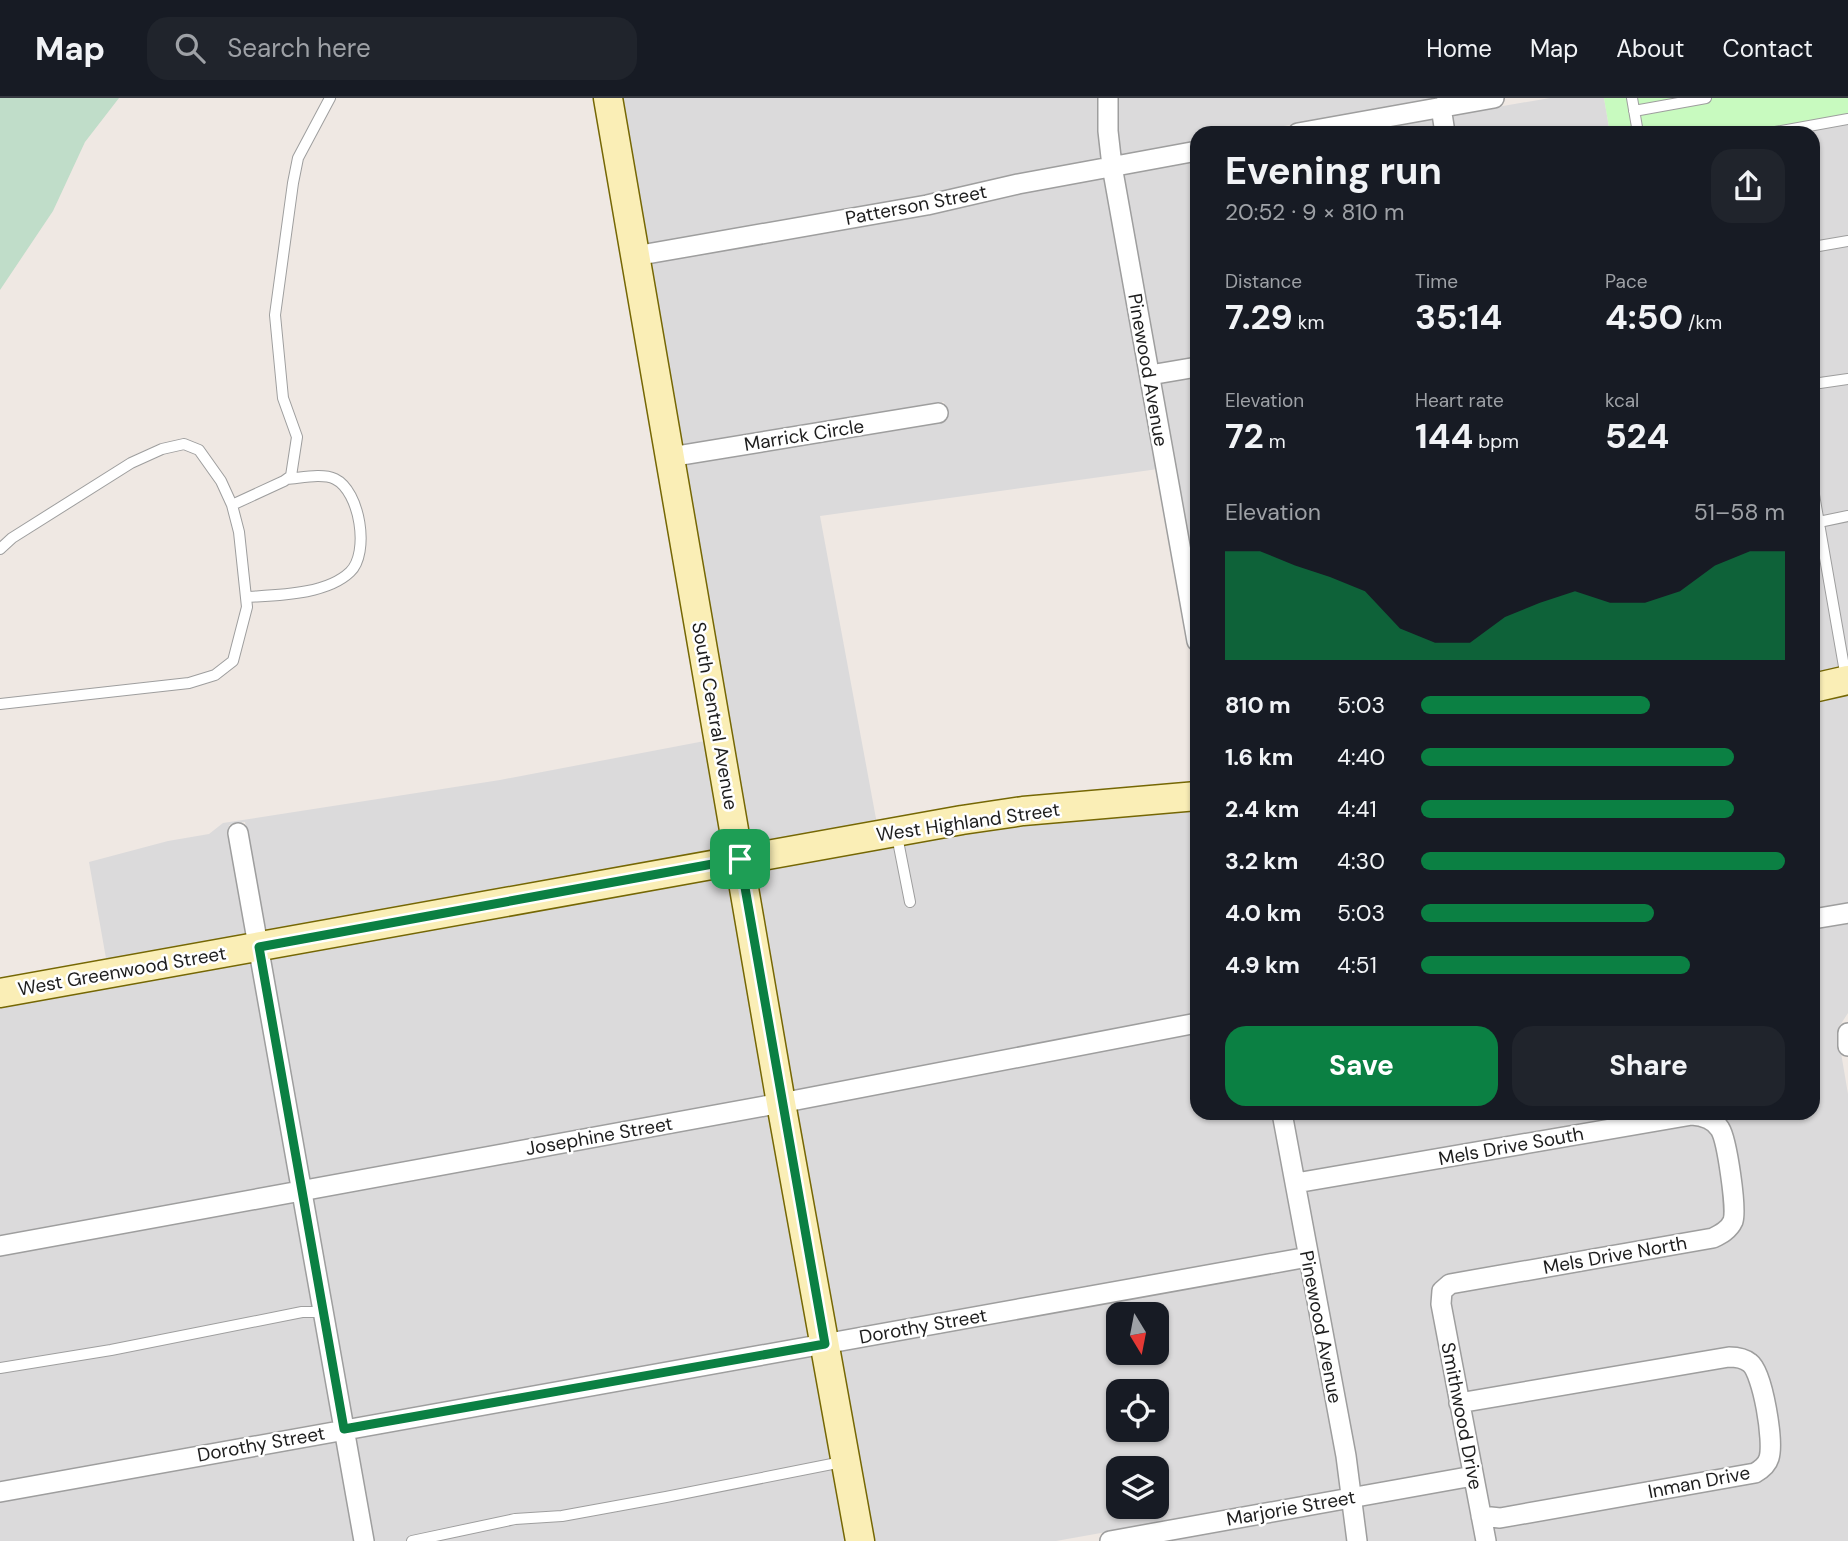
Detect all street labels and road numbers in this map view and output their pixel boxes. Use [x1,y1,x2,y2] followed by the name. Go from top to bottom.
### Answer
[843,179,989,231] street label: Patterson Street
[1122,291,1174,449] street label: Pinewood Avenue
[742,413,866,457] street label: Marrick Circle
[686,620,744,812] street label: South Central Avenue
[875,797,1061,847] street label: West Highland Street
[16,940,228,1002] street label: West Greenwood Street
[523,1111,675,1161] street label: Josephine Street
[1436,1121,1586,1171] street label: Mels Drive South
[1541,1230,1689,1280] street label: Mels Drive North
[1294,1248,1348,1406] street label: Pinewood Avenue
[857,1302,989,1350] street label: Dorothy Street
[1435,1340,1489,1492] street label: Smithwood Drive
[195,1420,327,1468] street label: Dorothy Street
[1646,1460,1752,1504] street label: Inman Drive
[1225,1484,1357,1532] street label: Marjorie Street

